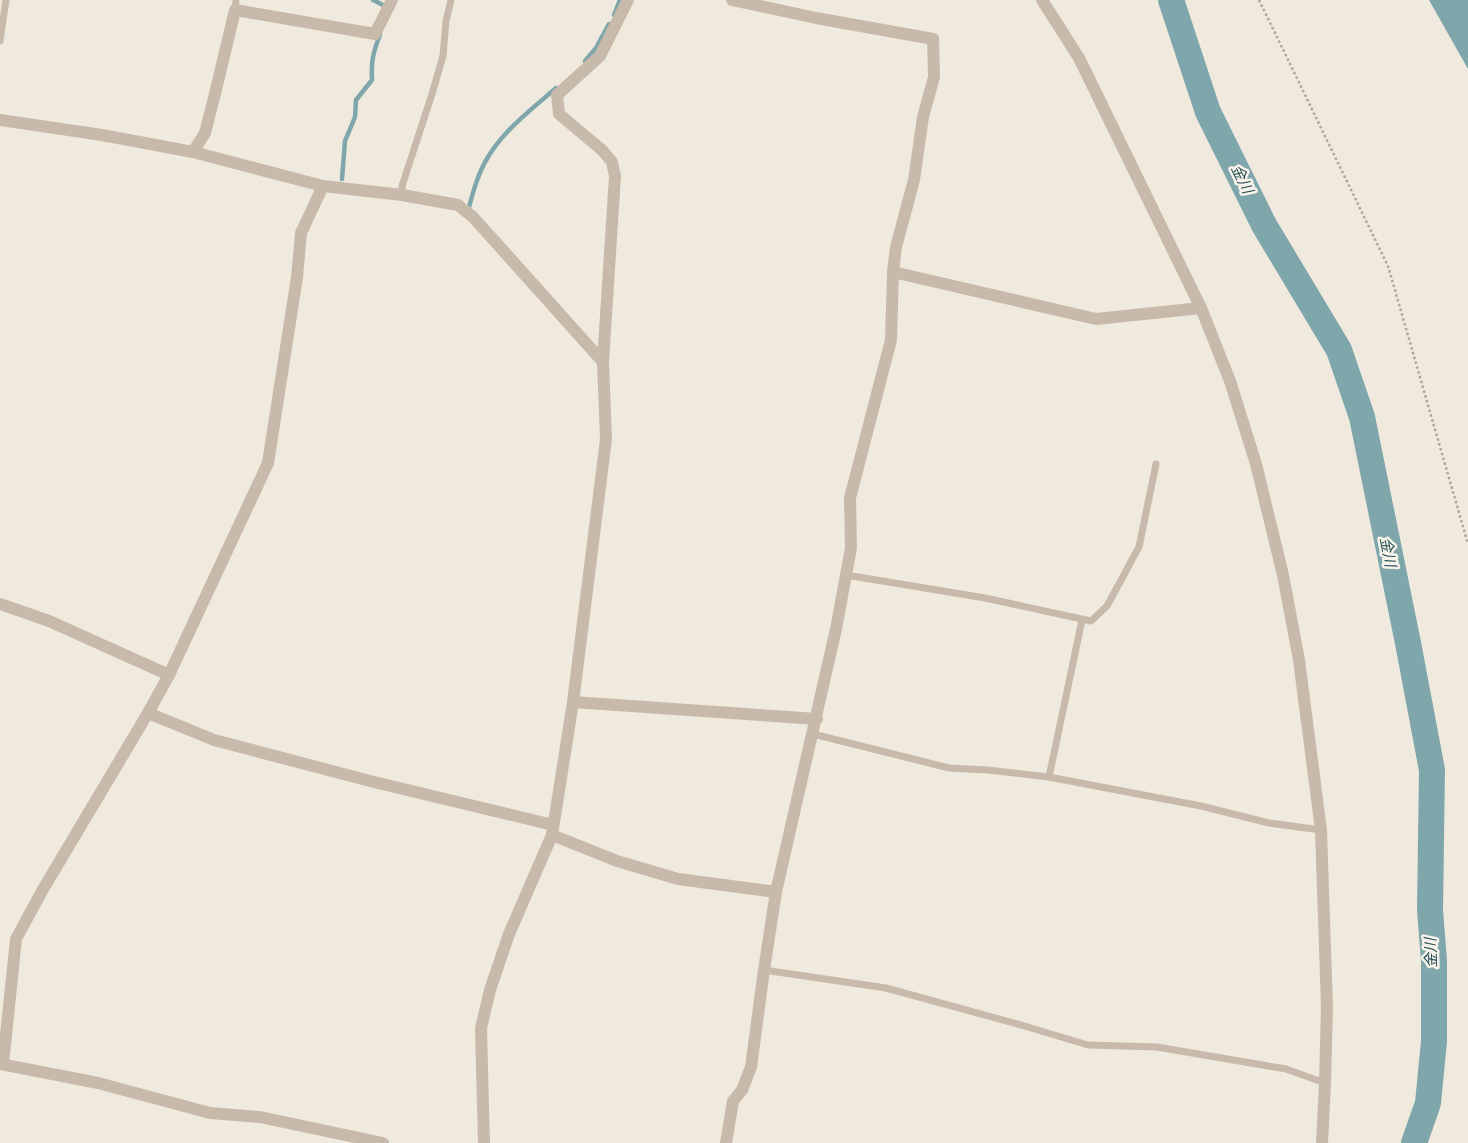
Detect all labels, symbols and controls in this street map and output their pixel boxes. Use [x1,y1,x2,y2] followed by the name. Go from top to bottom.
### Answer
[1226,161,1258,199] water label: 金川
[1375,535,1401,571] water label: 金川
[1420,936,1442,968] water label: 金川

